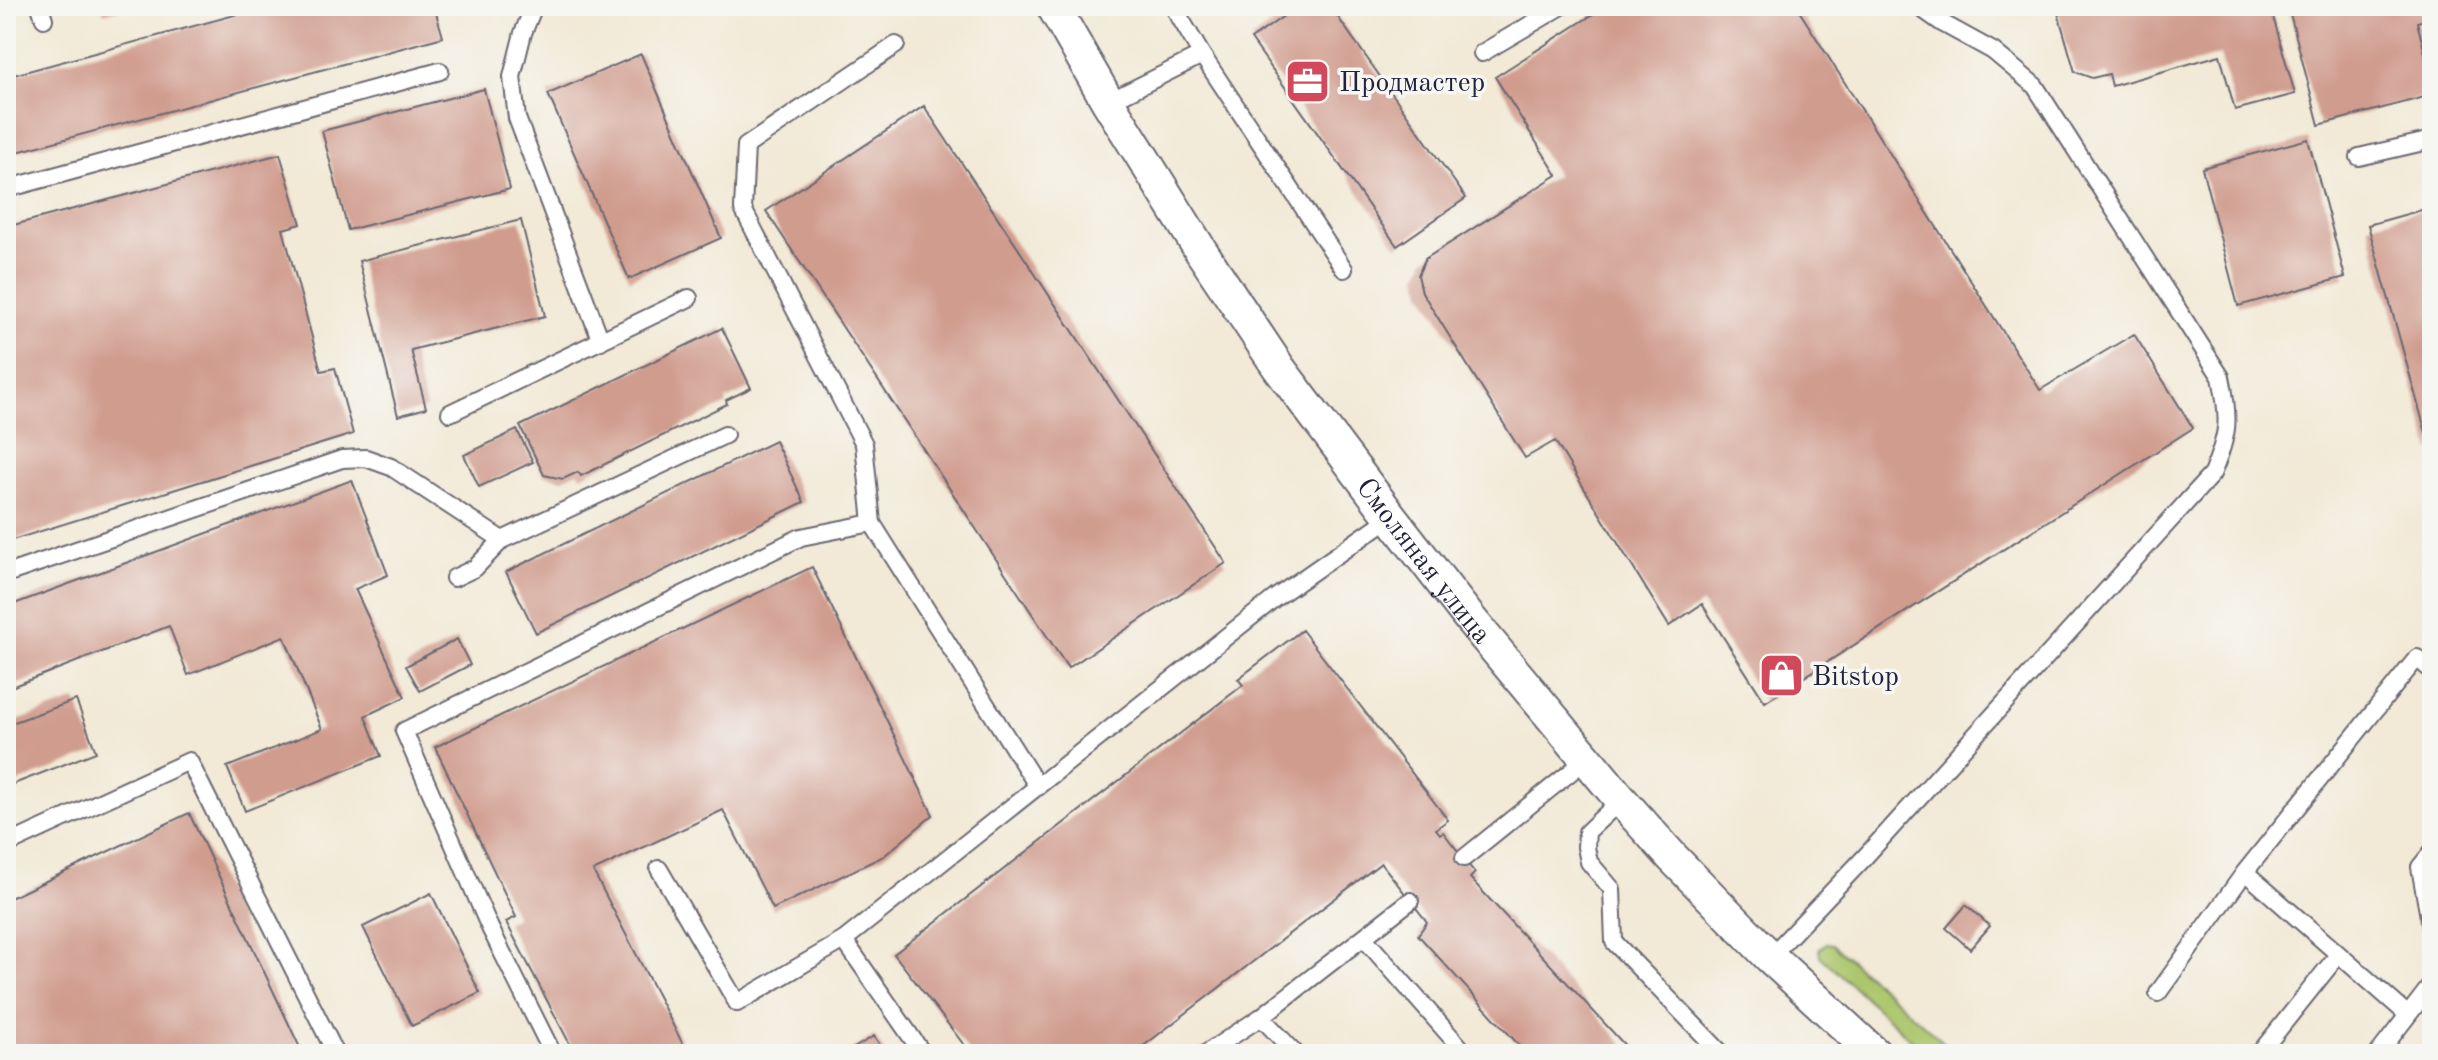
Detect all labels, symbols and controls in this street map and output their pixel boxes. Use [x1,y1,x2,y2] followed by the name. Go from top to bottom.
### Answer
[1284,57,1332,105] office icon: Продмастер
[1339,70,1485,98] place label: Продмастер
[1350,474,1495,650] street label: Смоляная улица
[1757,651,1805,699] shop icon: Bitstop
[1812,664,1899,692] place label: Bitstop

